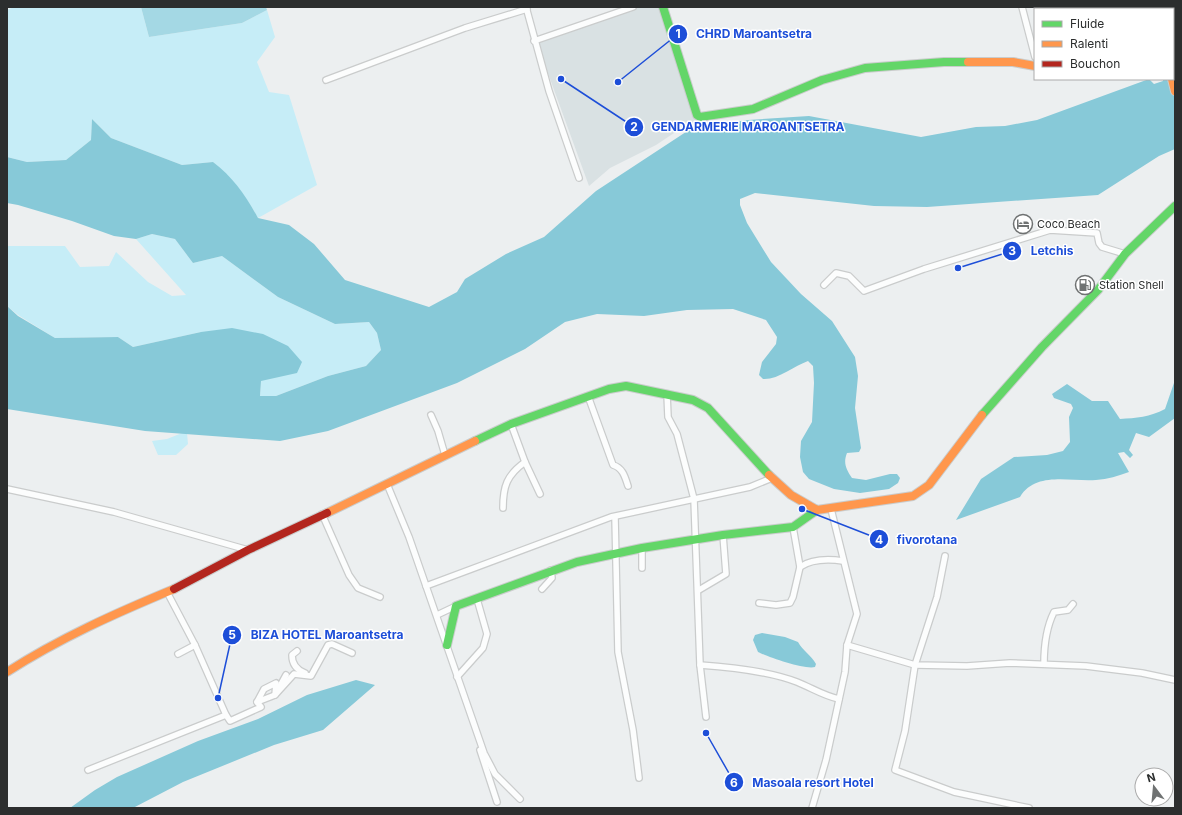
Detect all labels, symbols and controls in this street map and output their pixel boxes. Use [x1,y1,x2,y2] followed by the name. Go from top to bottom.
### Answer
[1034,8,1174,80] legend
[1070,16,1104,31] text: Fluide
[668,22,820,46] callout: CHRD Maroantsetra
[675,26,681,41] text: 1
[696,26,812,41] text: CHRD Maroantsetra
[1070,36,1108,51] text: Ralenti
[1070,56,1120,71] text: Bouchon
[624,115,853,139] callout: GENDARMERIE MAROANTSETRA
[630,119,638,134] text: 2
[651,119,845,134] text: GENDARMERIE MAROANTSETRA
[1012,213,1034,235] hotel icon: Coco Beach
[1037,217,1100,231] place label: Coco Beach
[1002,239,1081,263] callout: Letchis
[1008,243,1016,258] text: 3
[1031,243,1074,258] text: Letchis
[1074,274,1096,296] fuel station icon: Station Shell
[1099,278,1164,292] place label: Station Shell
[869,527,965,551] callout: fivorotana
[875,532,883,547] text: 4
[897,532,957,547] text: fivorotana
[222,623,411,647] callout: BIZA HOTEL Maroantsetra
[228,627,236,642] text: 5
[251,627,403,642] text: BIZA HOTEL Maroantsetra
[1134,767,1174,807] north arrow
[724,770,882,794] callout: Masoala resort Hotel
[1145,770,1157,785] text: N
[730,775,738,790] text: 6
[752,775,874,790] text: Masoala resort Hotel

